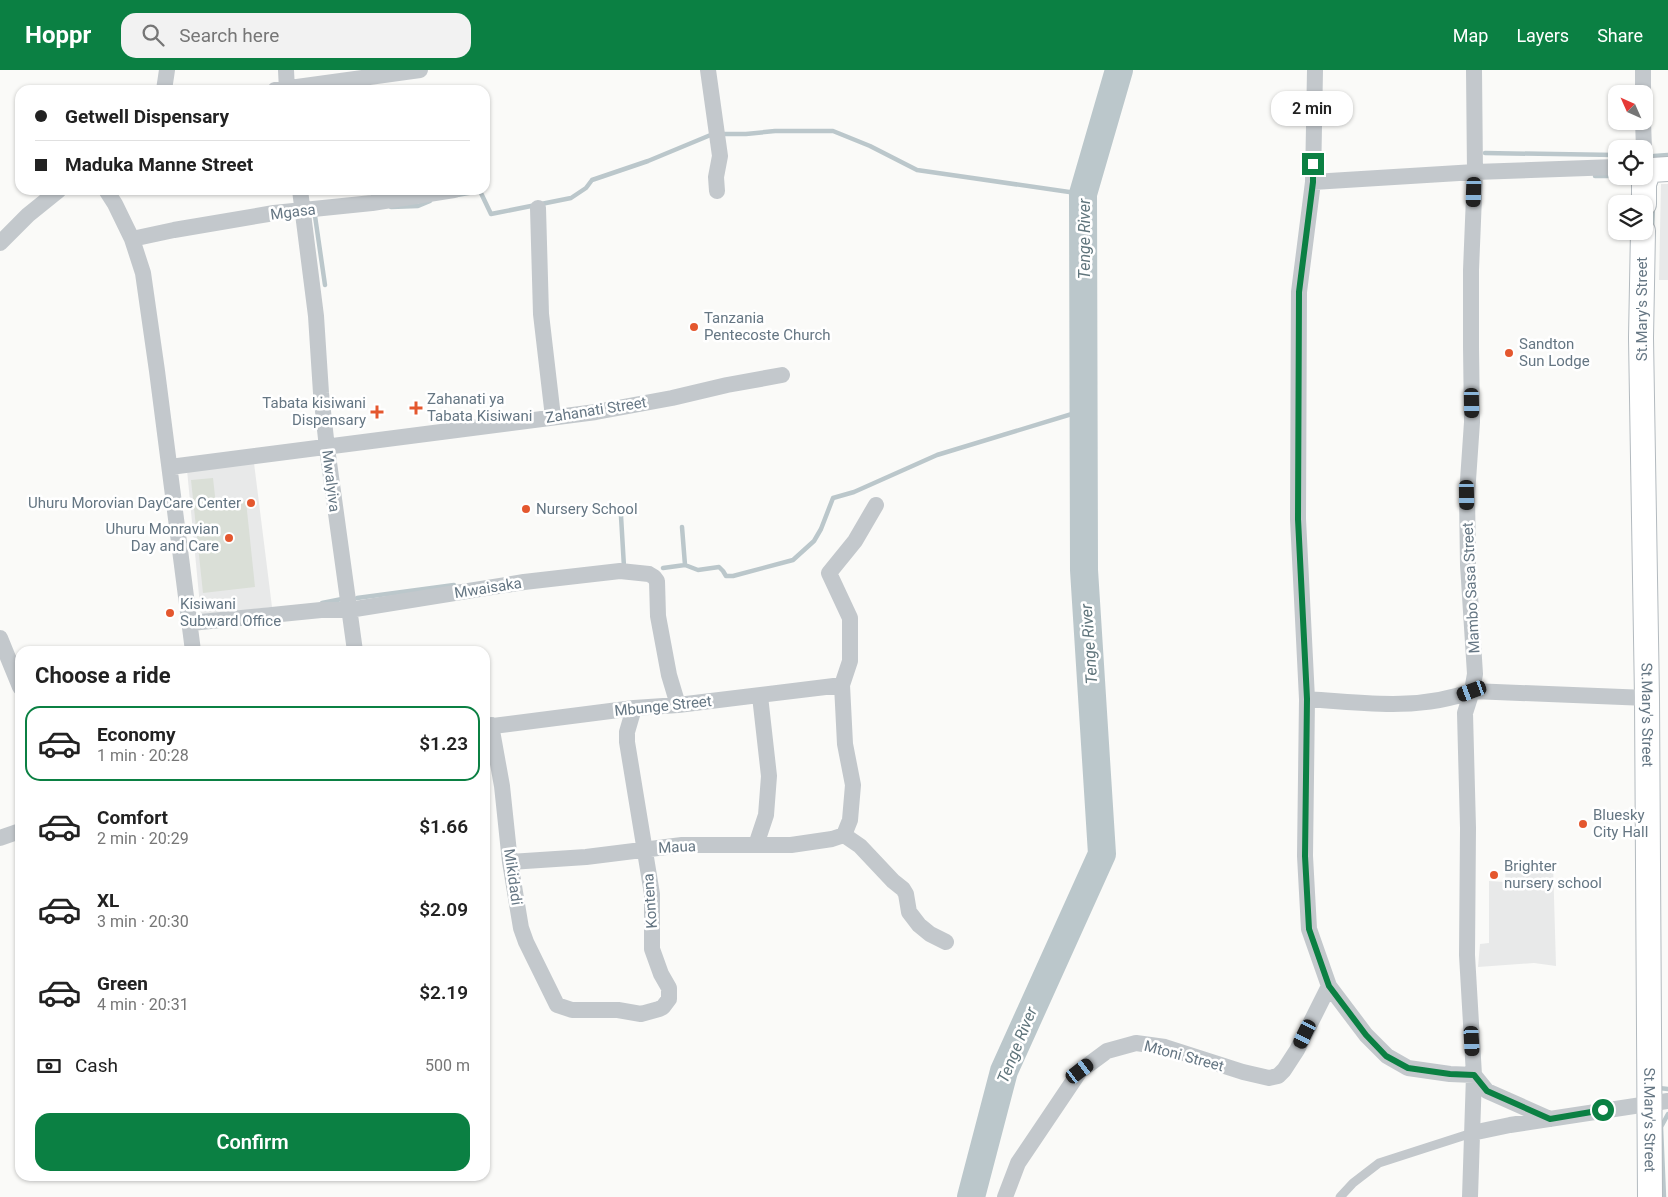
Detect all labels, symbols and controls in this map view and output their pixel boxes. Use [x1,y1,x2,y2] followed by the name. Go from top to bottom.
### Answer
[121,13,471,58] search box
[25,21,91,49] text: Hoppr
[139,21,167,49] icon: search
[179,24,279,47] text: Search here
[1453,25,1488,46] text: Map
[1516,25,1569,46] text: Layers
[1597,25,1643,46] text: Share
[1608,85,1652,130] north arrow
[1608,85,1653,240] map controls
[1272,92,1354,126] callout: 2 min
[1292,99,1332,118] text: 2 min
[65,105,229,128] text: Getwell Dispensary
[1608,140,1653,185] button: locate
[65,153,253,176] text: Maduka Manne Street
[1302,153,1324,175] route end
[1465,177,1482,207] car
[1608,195,1653,240] button: layers
[1075,198,1094,279] water label: Tenge River
[269,200,317,224] street label: Mgasa
[1633,257,1651,361] street label: St.Mary's Street
[704,309,831,344] place label: Tanzania Pentecoste Church
[688,321,700,333] marker: Tanzania Pentecoste Church
[1519,335,1590,370] place label: Sandton Sun Lodge
[1503,347,1515,359] marker: Sandton Sun Lodge
[1464,388,1479,418] car
[427,390,532,425] place label: Zahanati ya Tabata Kisiwani
[544,393,648,427] street label: Zahanati Street
[262,394,366,429] place label: Tabata kisiwani Dispensary
[409,401,423,415] marker: Zahanati ya Tabata Kisiwani
[370,405,384,419] marker: Tabata kisiwani Dispensary
[318,449,344,513] street label: Mwalyiva
[1459,480,1474,510] car
[28,494,241,512] place label: Uhuru Morovian DayCare Center
[245,497,257,509] marker: Uhuru Morovian DayCare Center
[536,500,638,518] place label: Nursery School
[520,503,532,515] marker: Nursery School
[106,520,219,555] place label: Uhuru Monravian Day and Care
[1459,522,1483,654] street label: Mambo Sasa Street
[223,532,235,544] marker: Uhuru Monravian Day and Care
[453,574,523,602] street label: Mwaisaka
[180,595,281,630] place label: Kisiwani Subward Office
[1077,602,1101,685] water label: Tenge River
[164,607,176,619] marker: Kisiwani Subward Office
[1637,662,1656,767] street label: St.Mary's Street
[35,663,171,688] text: Choose a ride
[1455,679,1488,703] car
[613,692,713,720] street label: Mbunge Street
[37,721,82,766] icon: car
[97,723,176,746] text: Economy
[419,732,468,755] text: $1.23
[97,746,189,765] text: 1 min · 20:28
[37,804,82,849] icon: car
[97,806,168,829] text: Comfort
[1593,806,1648,841] place label: Bluesky City Hall
[419,815,468,838] text: $1.66
[1577,818,1589,830] marker: Bluesky City Hall
[97,829,189,848] text: 2 min · 20:29
[658,837,696,857] street label: Maua
[500,848,526,906] street label: Mikidadi
[1504,857,1602,892] place label: Brighter nursery school
[1488,869,1500,881] marker: Brighter nursery school
[639,873,661,929] street label: Kontena
[37,887,82,932] icon: car
[97,889,119,912] text: XL
[419,898,468,921] text: $2.09
[97,912,189,931] text: 3 min · 20:30
[37,970,82,1015] icon: car
[97,972,148,995] text: Green
[419,981,468,1004] text: $2.19
[97,995,189,1014] text: 4 min · 20:31
[993,1003,1041,1086] water label: Tenge River
[1291,1017,1318,1051] car
[1463,1026,1480,1056] car
[1142,1037,1226,1075] street label: Mtoni Street
[35,1052,63,1080] icon: cash
[75,1054,118,1077] text: Cash
[425,1056,470,1075] text: 500 m
[1063,1056,1096,1086] car
[1640,1068,1659,1172] street label: St.Mary's Street
[1592,1099,1614,1121] route start
[35,1113,470,1171] button: Confirm

